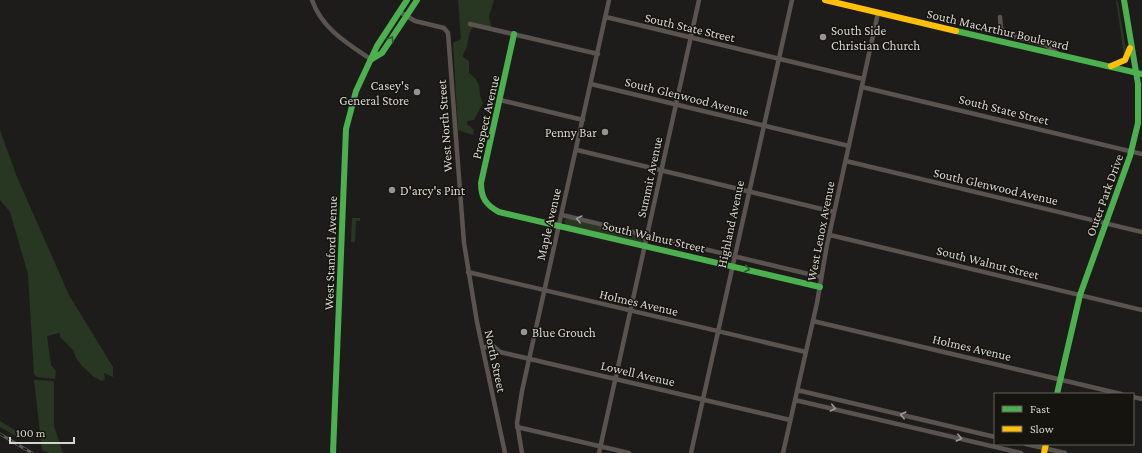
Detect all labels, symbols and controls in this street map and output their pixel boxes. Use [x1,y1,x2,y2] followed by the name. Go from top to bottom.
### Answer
[925,6,1070,53] street label: South MacArthur Boulevard
[643,10,737,45] street label: South State Street
[831,23,920,53] place label: South Side Christian Church
[818,32,828,42] marker: South Side Christian Church
[386,37,393,44] one-way arrow
[469,74,502,160] street label: Prospect Avenue
[623,74,751,119] street label: South Glenwood Avenue
[339,78,409,108] place label: Casey's General Store
[434,79,455,173] street label: West North Street
[412,87,422,97] marker: Casey's General Store
[957,91,1051,128] street label: South State Street
[545,125,597,140] place label: Penny Bar
[600,127,610,137] marker: Penny Bar
[634,135,665,219] street label: Summit Avenue
[1083,152,1126,238] street label: Outer Park Drive
[932,165,1060,208] street label: South Glenwood Avenue
[714,179,747,269] street label: Highland Avenue
[803,180,838,282] street label: West Lenox Avenue
[400,183,466,198] place label: D'arcy's Pint
[387,185,397,195] marker: D'arcy's Pint
[533,186,564,262] street label: Maple Avenue
[321,195,340,310] street label: West Stanford Avenue
[576,215,583,224] one-way arrow
[601,217,707,256] street label: South Walnut Street
[935,243,1041,283] street label: South Walnut Street
[744,265,751,273] one-way arrow
[598,286,680,319] street label: Holmes Avenue
[532,325,596,340] place label: Blue Grouch
[519,327,529,337] marker: Blue Grouch
[482,328,510,395] street label: North Street
[931,331,1013,364] street label: Holmes Avenue
[599,358,677,389] street label: Lowell Avenue
[994,393,1134,445] legend
[1030,402,1051,416] text: Fast
[830,404,836,412] one-way arrow
[899,411,906,419] one-way arrow
[10,419,74,445] scale bar
[1030,422,1054,436] text: Slow
[16,426,46,440] text: 100 m
[956,434,963,442] one-way arrow

